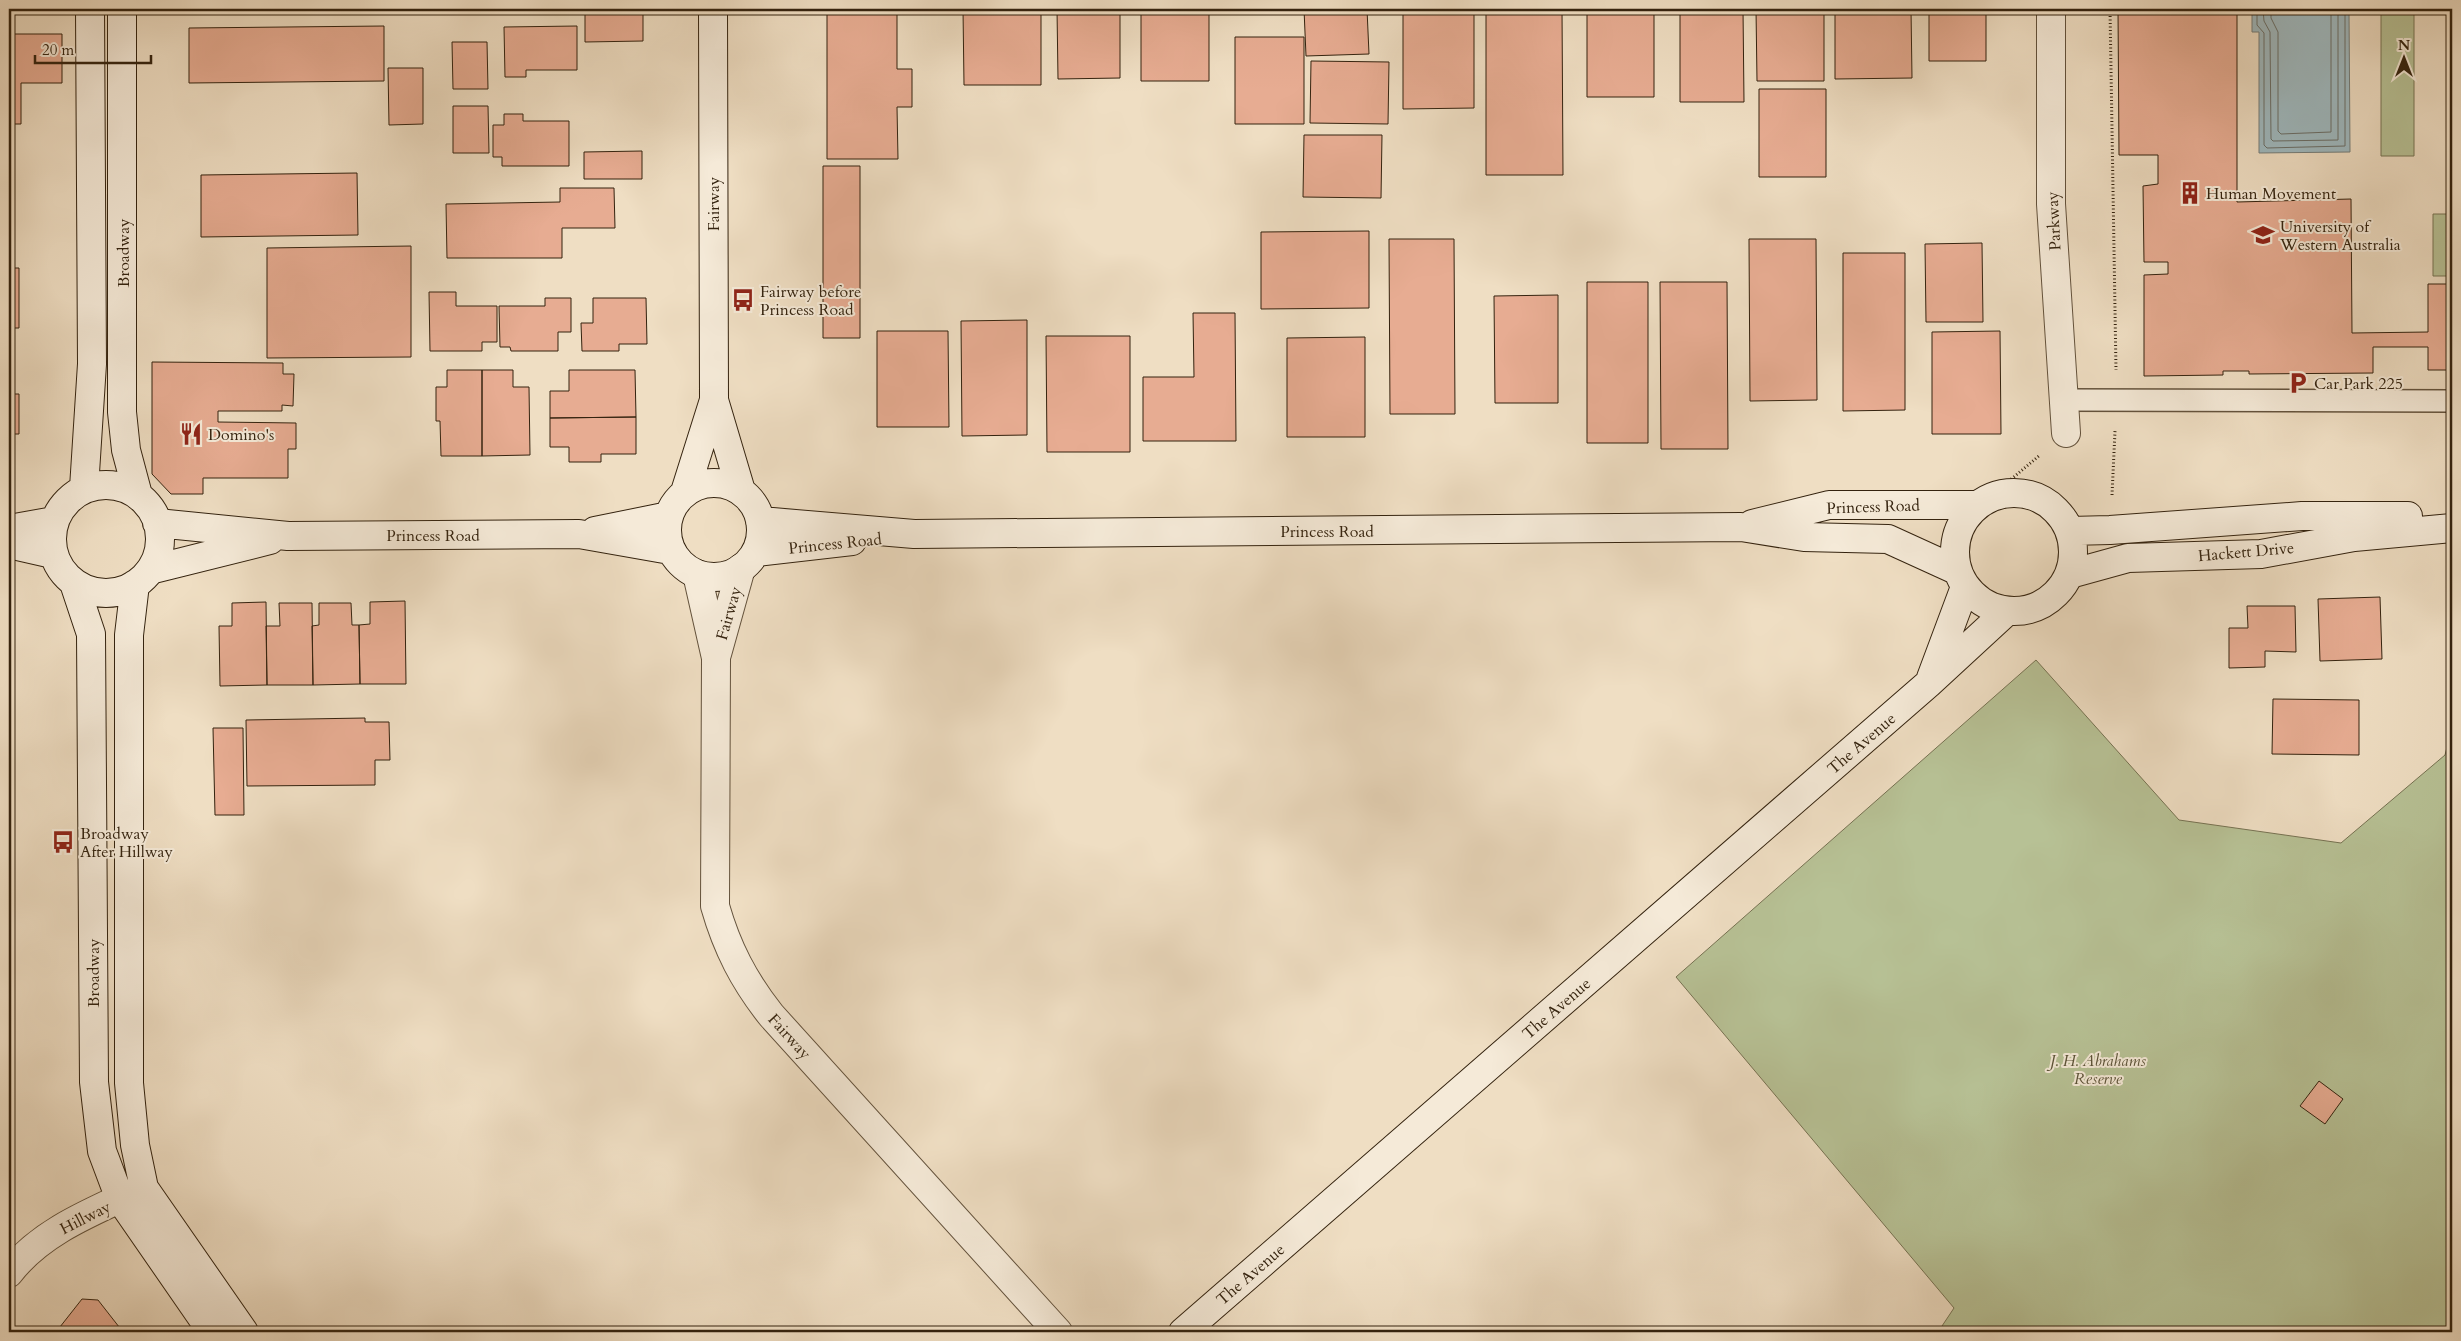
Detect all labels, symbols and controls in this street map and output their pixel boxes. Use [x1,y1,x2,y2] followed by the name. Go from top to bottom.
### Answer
[35,32,151,64] scale bar
[2378,32,2428,82] north arrow
[2398,36,2410,55] text: N
[42,40,74,60] text: 20 m
[703,176,725,231] street label: Fairway
[2177,180,2203,206] building icon: Human Movement
[2206,183,2336,205] place label: Human Movement
[2041,190,2067,251] street label: Parkway
[2279,216,2401,256] place label: University of Western Australia
[113,218,135,287] street label: Broadway
[2250,222,2276,248] school or university icon: University of Western Australia
[760,281,861,321] place label: Fairway before Princess Road
[730,287,756,313] bus stop icon: Fairway before Princess Road
[2285,370,2311,396] parking icon: Car Park 225
[2314,373,2403,395] place label: Car Park 225
[178,421,204,447] restaurant icon: Domino's
[208,424,274,446] place label: Domino's
[1826,494,1921,520] street label: Princess Road
[1280,521,1374,543] street label: Princess Road
[386,525,480,547] street label: Princess Road
[787,528,883,560] street label: Princess Road
[2197,537,2295,567] street label: Hackett Drive
[711,583,747,643] street label: Fairway
[1823,708,1901,780] street label: The Avenue
[80,823,173,863] place label: Broadway After Hillway
[50,829,76,855] bus stop icon: Broadway After Hillway
[83,938,105,1007] street label: Broadway
[1518,973,1596,1045] street label: The Avenue
[763,1009,816,1065] street label: Fairway
[2046,1050,2147,1090] park label: J. H. Abrahams Reserve
[56,1196,115,1240] street label: Hillway
[1212,1239,1290,1311] street label: The Avenue

